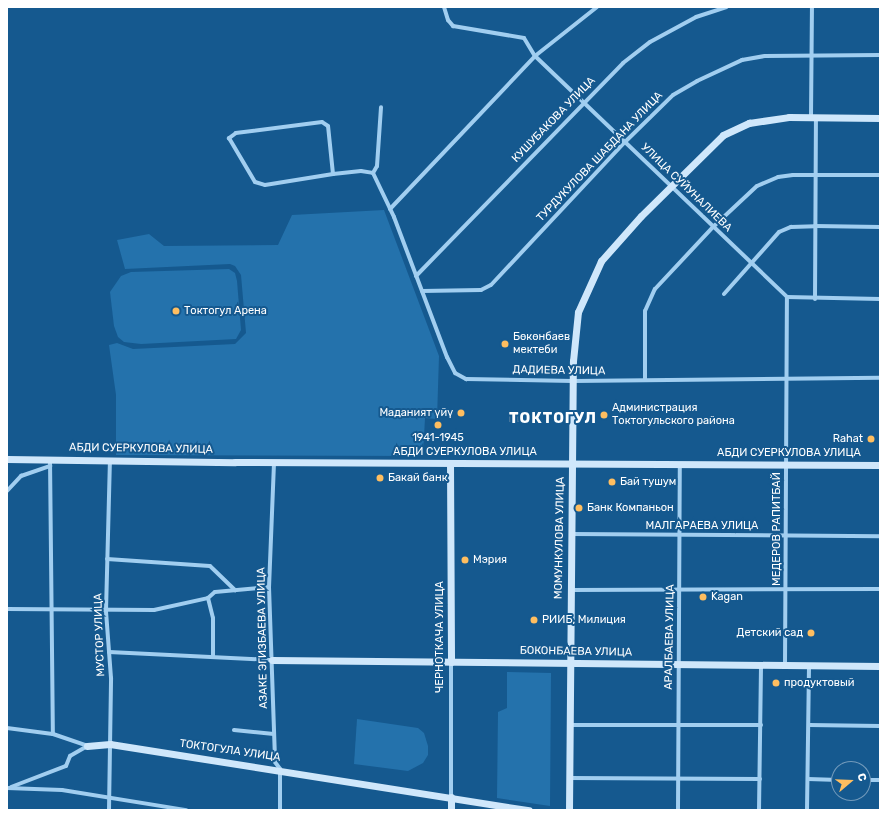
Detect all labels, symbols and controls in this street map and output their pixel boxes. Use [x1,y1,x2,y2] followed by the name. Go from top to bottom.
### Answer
[510,74,598,166] street label: КУШУБАКОВА УЛИЦА
[534,89,666,225] street label: ТУРДУКУЛОВА ШАБДАНА УЛИЦА
[638,141,734,235] street label: УЛИЦА СУЙУНАЛИЕВА
[184,304,267,318] place label: Токтогул Арена
[171,306,181,316] marker: Токтогул Арена
[513,331,570,357] place label: Бөкөнбаев мектеби
[500,339,510,349] marker: Бөкөнбаев мектеби
[513,364,605,378] street label: ДАДИЕВА УЛИЦА
[612,402,735,428] place label: Администрация Токтогульского района
[379,406,453,420] place label: Маданият үйү
[456,408,466,418] marker: Маданият үйү
[509,410,597,428] district label: ТОКТОГУЛ
[599,410,609,420] marker: Администрация Токтогульского района
[433,420,443,430] marker: 1941-1945
[412,431,464,445] place label: 1941-1945
[833,432,863,446] place label: Rahat
[866,434,876,444] marker: Rahat
[69,441,213,457] street label: АБДИ СУЕРКУЛОВА УЛИЦА
[393,445,537,459] street label: АБДИ СУЕРКУЛОВА УЛИЦА
[717,446,861,460] street label: АБДИ СУЕРКУЛОВА УЛИЦА
[388,471,448,485] place label: Бакай банк
[770,472,784,586] street label: МЕДЕРОВ РАПИТБАЙ
[375,473,385,483] marker: Бакай банк
[620,475,676,489] place label: Бай тушум
[552,477,568,599] street label: МОМУНКУЛОВА УЛИЦА
[607,477,617,487] marker: Бай тушум
[587,501,674,515] place label: Банк Компаньон
[574,503,584,513] marker: Банк Компаньон
[646,519,758,533] street label: МАЛГАРАЕВА УЛИЦА
[473,553,507,567] place label: Мэрия
[460,555,470,565] marker: Мэрия
[255,567,271,709] street label: АЗАКЕ ЭГИЗБАЕВА УЛИЦА
[433,581,447,693] street label: ЧЕРНОТКАЧА УЛИЦА
[662,584,678,690] street label: АРАЛБАЕВА УЛИЦА
[711,590,743,604] place label: Kagan
[698,592,708,602] marker: Kagan
[92,593,108,677] street label: МУСТОР УЛИЦА
[542,613,626,627] place label: РИИБ, Милиция
[529,615,539,625] marker: РИИБ, Милиция
[737,626,803,640] place label: Детский сад
[806,628,816,638] marker: Детский сад
[520,644,632,660] street label: БОКОНБАЕВА УЛИЦА
[784,676,855,690] place label: продуктовый
[771,678,781,688] marker: продуктовый
[179,737,281,765] street label: ТОКТОГУЛА УЛИЦА
[831,761,871,801] north arrow
[854,771,869,783] text: С

